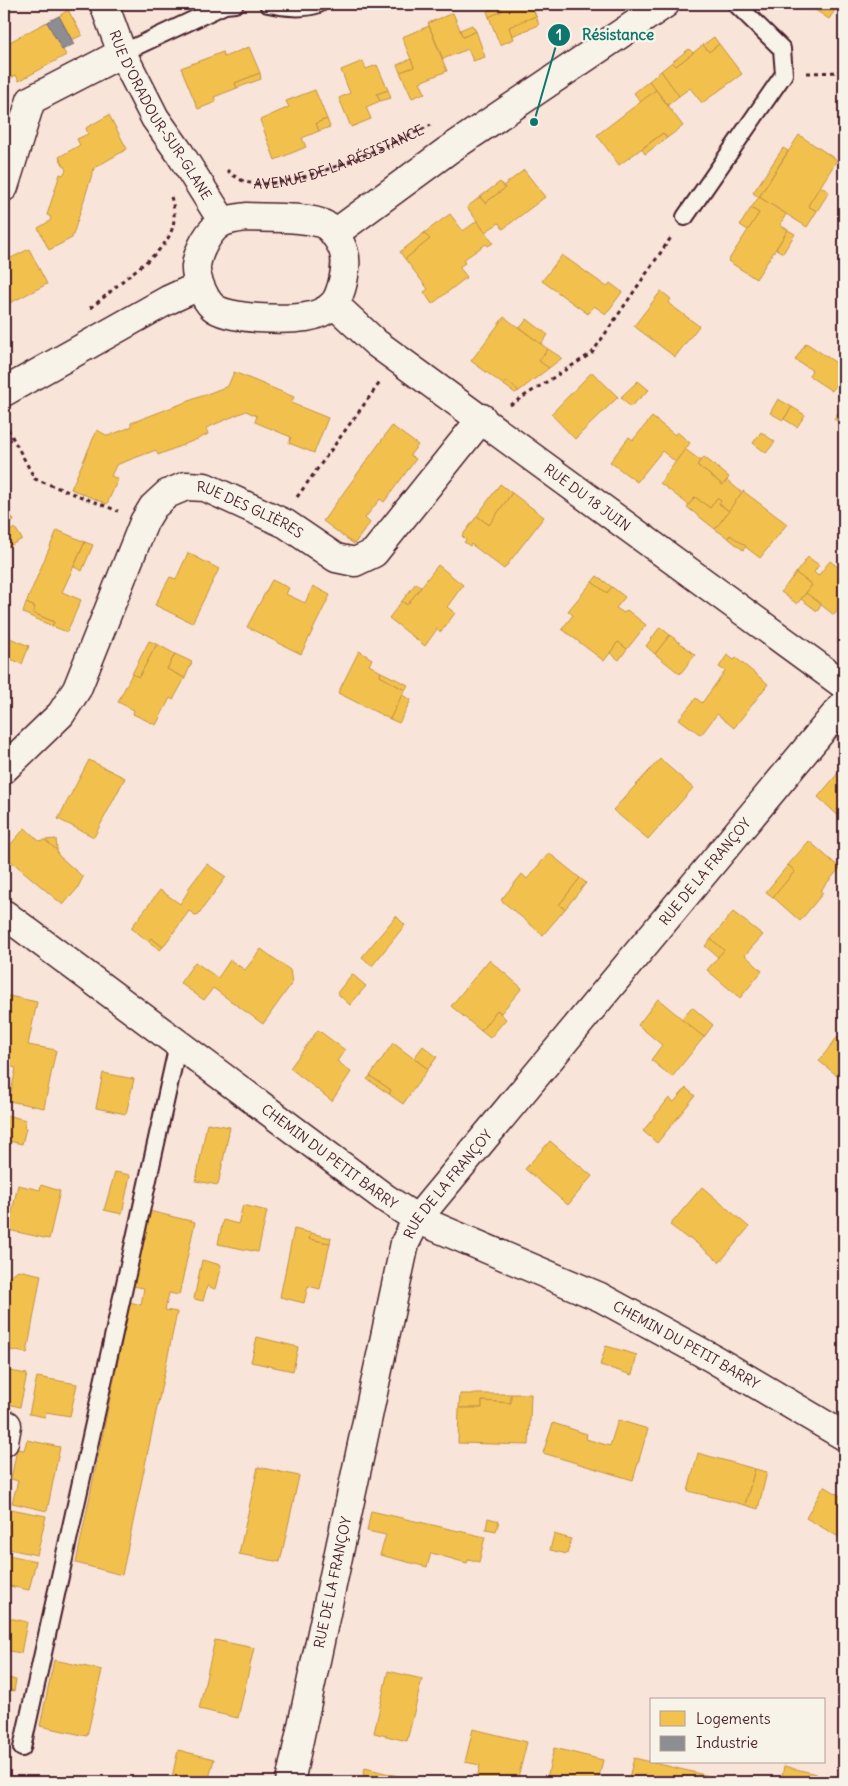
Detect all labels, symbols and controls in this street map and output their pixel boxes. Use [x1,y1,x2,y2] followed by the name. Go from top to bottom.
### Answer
[547,20,664,50] callout: Résistance
[556,25,562,44] text: 1
[582,25,654,44] text: Résistance
[105,28,216,203] street label: RUE D'ORADOUR-SUR-GLANE
[253,121,427,193] street label: AVENUE DE LA RÉSISTANCE
[541,460,634,535] street label: RUE DU 18 JUIN
[196,478,307,542] street label: RUE DES GLIÈRES
[655,814,755,929] street label: RUE DE LA FRANÇOY
[258,1100,401,1213] street label: CHEMIN DU PETIT BARRY
[400,1126,496,1242] street label: RUE DE LA FRANÇOY
[610,1297,763,1393] street label: CHEMIN DU PETIT BARRY
[310,1515,355,1650] street label: RUE DE LA FRANÇOY
[650,1698,826,1764] legend
[696,1709,771,1728] text: Logements
[696,1733,758,1752] text: Industrie

